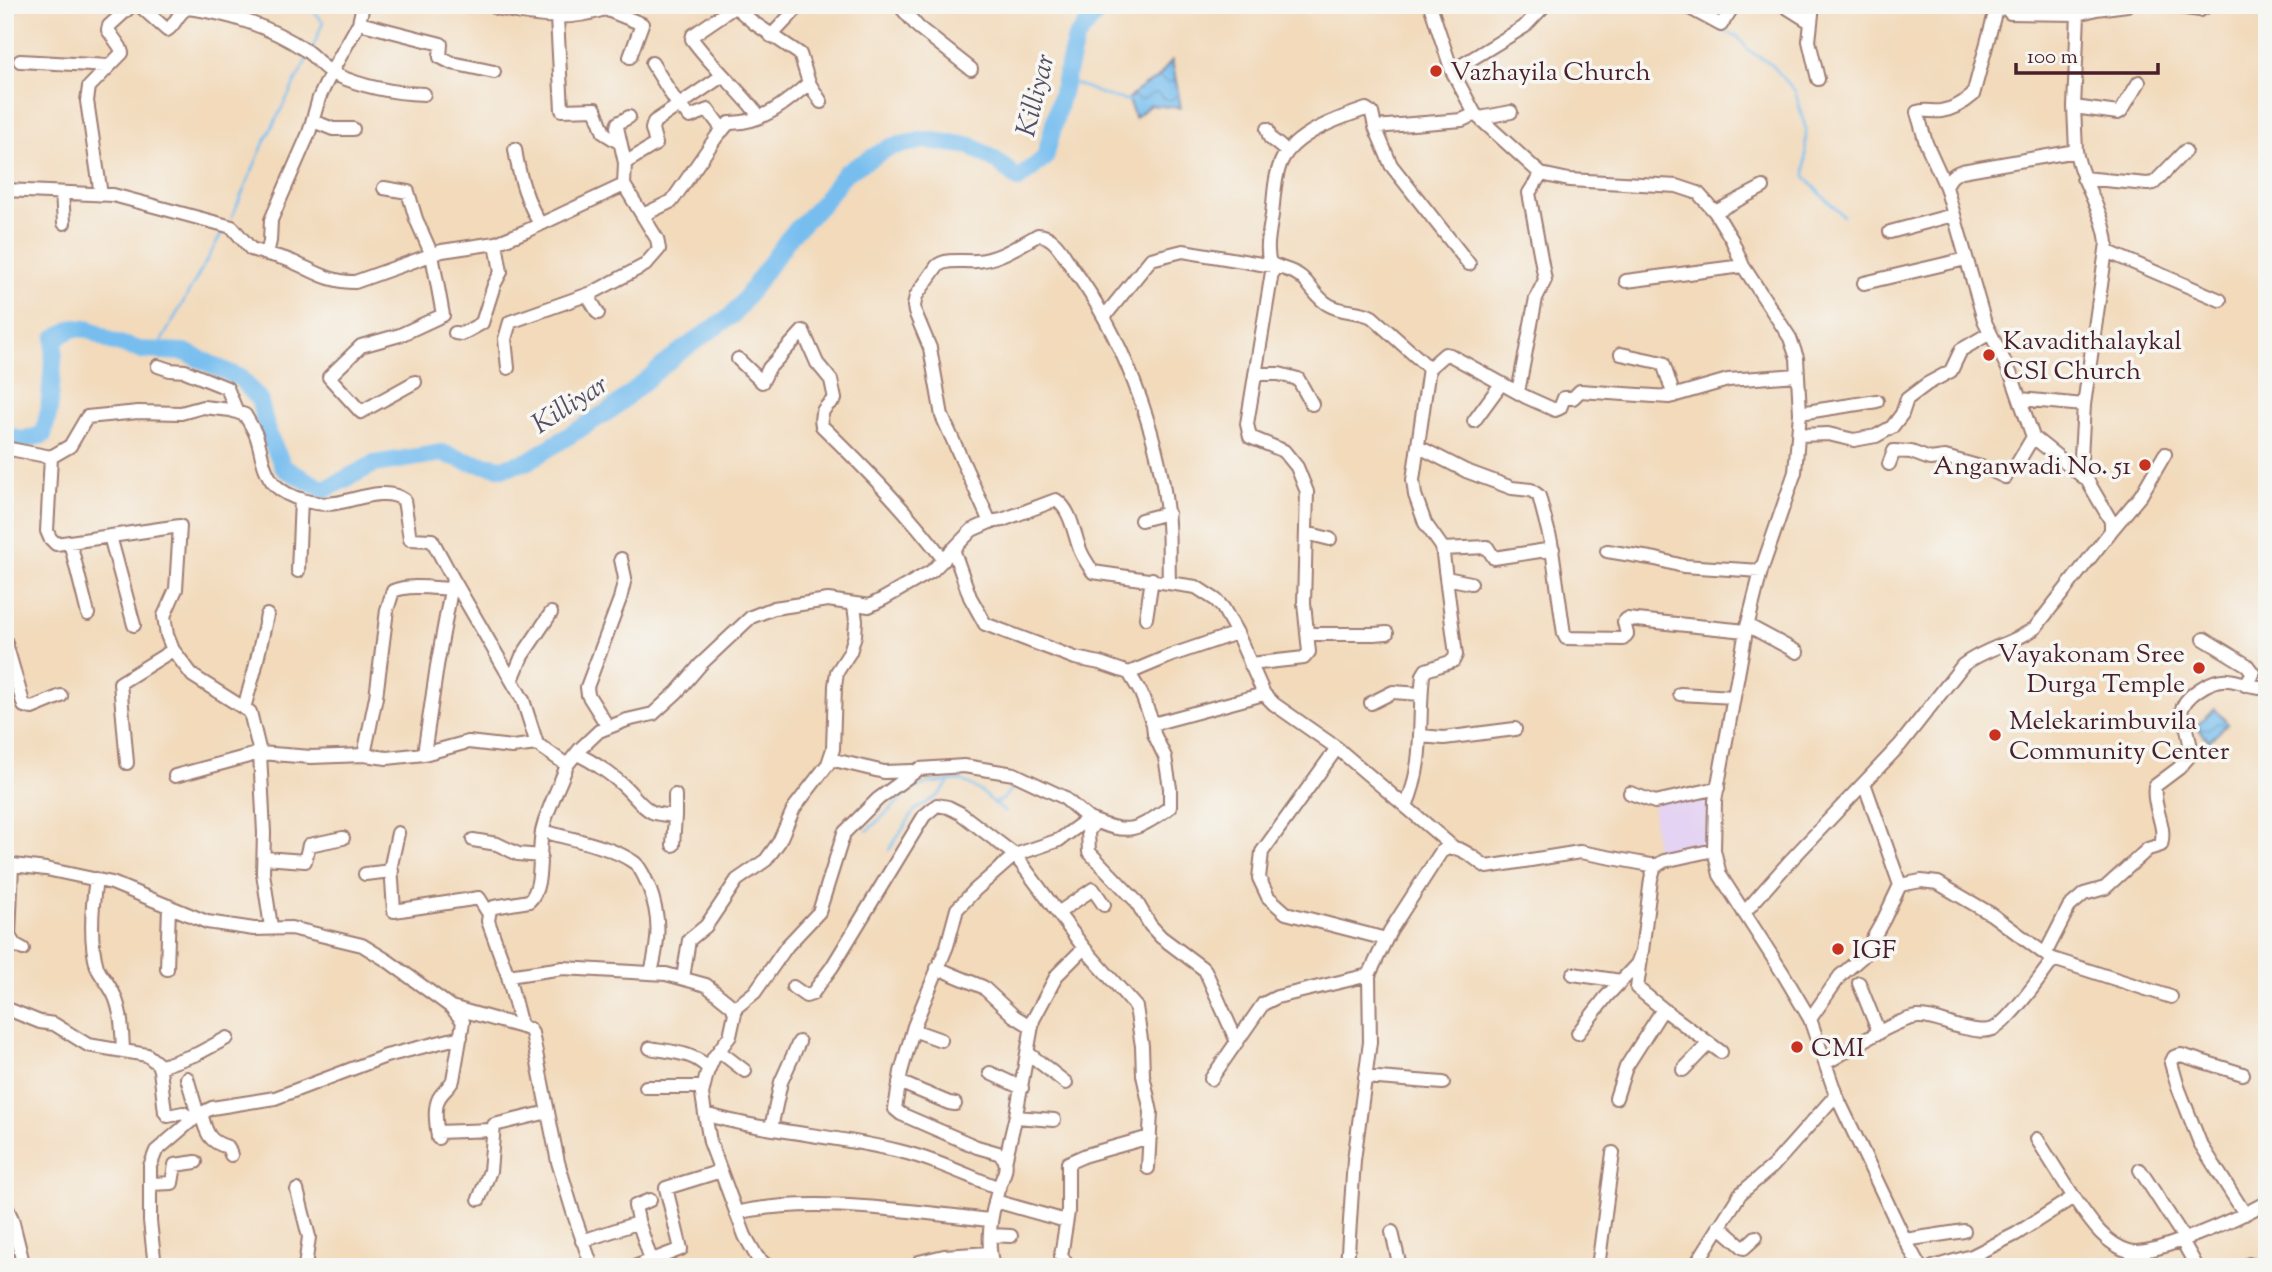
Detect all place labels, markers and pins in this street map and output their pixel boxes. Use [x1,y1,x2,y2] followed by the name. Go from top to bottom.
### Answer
[1450,55,1651,92] place label: Vazhayila Church
[1428,63,1444,79] marker: Vazhayila Church
[2003,324,2182,391] place label: Kavadithalaykal CSI Church
[1981,347,1997,363] marker: Kavadithalaykal CSI Church
[1933,449,2131,486] place label: Anganwadi No. 51
[2137,457,2153,473] marker: Anganwadi No. 51
[1997,637,2185,704] place label: Vayakonam Sree Durga Temple
[2191,660,2207,676] marker: Vayakonam Sree Durga Temple
[2009,704,2230,771] place label: Melekarimbuvila Community Center
[1987,727,2003,743] marker: Melekarimbuvila Community Center
[1852,933,1896,970] place label: IGF
[1830,941,1846,957] marker: IGF
[1811,1031,1865,1068] place label: CMI
[1789,1039,1805,1055] marker: CMI

